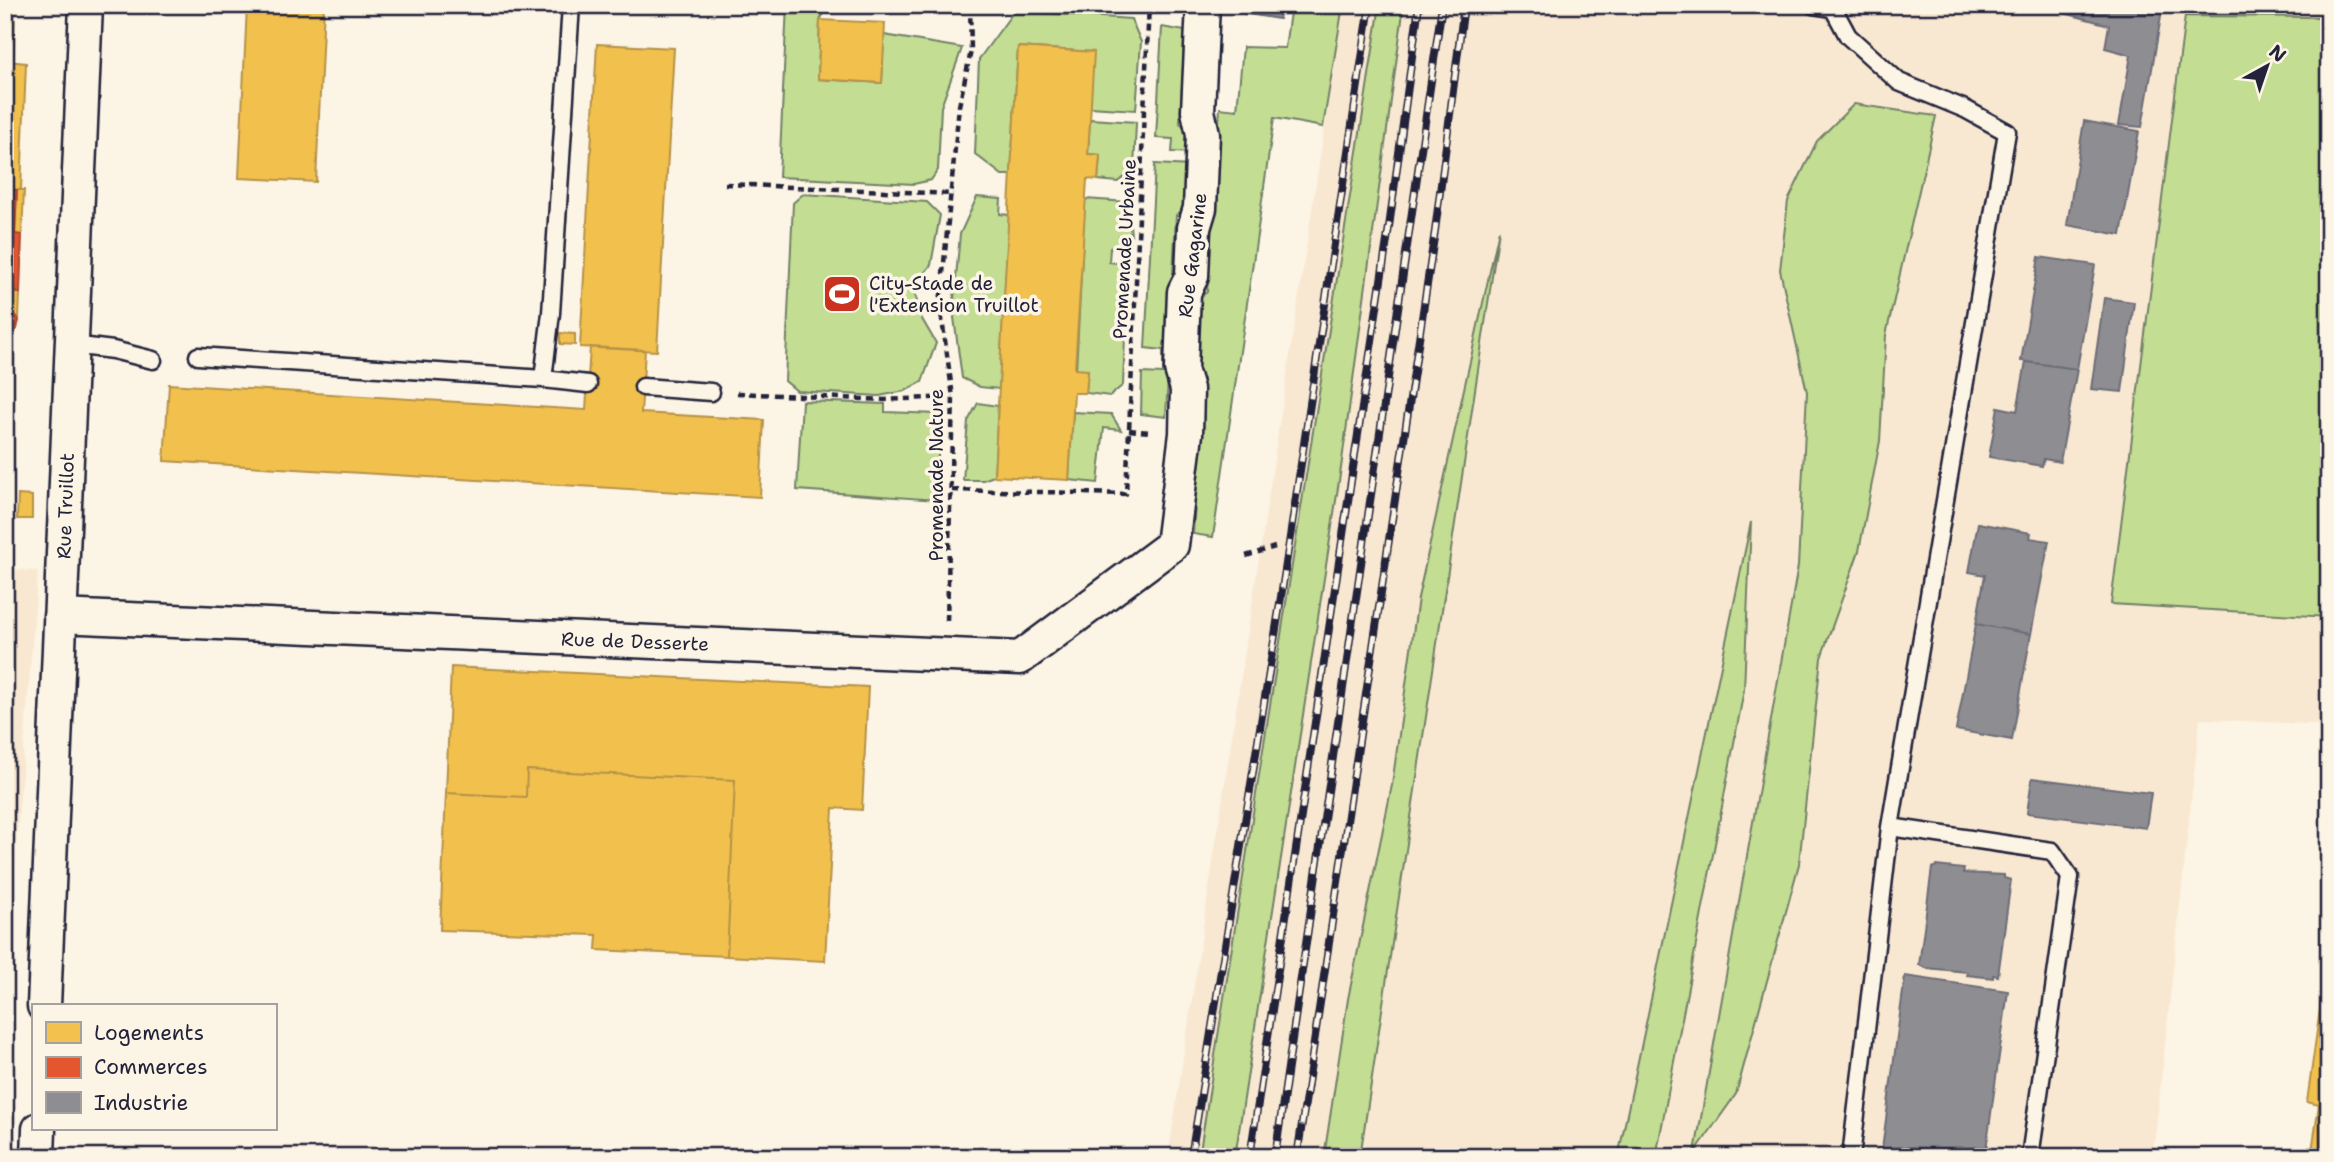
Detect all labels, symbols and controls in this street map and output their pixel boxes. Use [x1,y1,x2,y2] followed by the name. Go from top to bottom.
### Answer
[2232,32,2302,102] north arrow
[2264,39,2291,68] text: N
[1107,158,1142,340] street label: Promenade Urbaine
[1172,191,1213,319] street label: Rue Gagarine
[869,271,1039,318] place label: City-Stade de l'Extension Truillot
[821,273,863,315] sports icon: City-Stade de l'Extension Truillot
[924,389,949,561] street label: Promenade Nature
[51,453,80,559] street label: Rue Truillot
[561,626,709,657] street label: Rue de Desserte
[32,1004,276,1130] legend
[94,1019,204,1047] text: Logements
[94,1053,208,1081] text: Commerces
[94,1089,188,1117] text: Industrie

